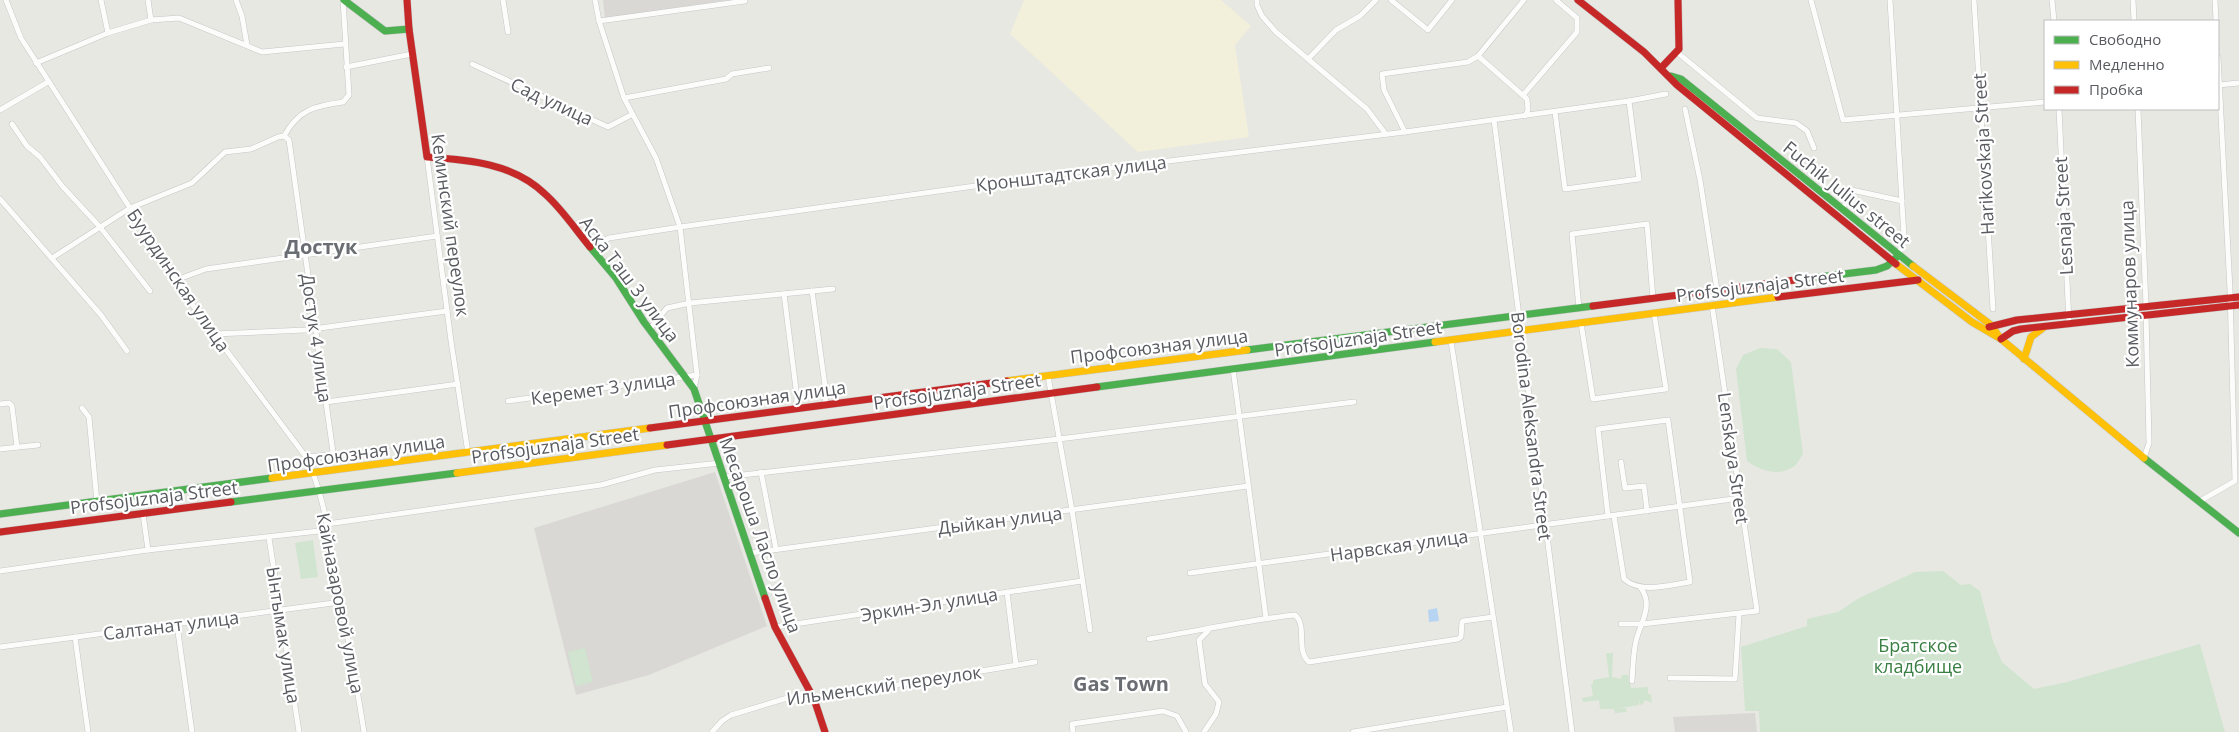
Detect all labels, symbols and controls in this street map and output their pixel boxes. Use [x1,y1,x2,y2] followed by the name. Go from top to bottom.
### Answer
[2044,20,2219,110] legend
[2089,29,2161,49] text: Свободно
[2089,54,2165,74] text: Медленно
[507,71,597,131] street label: Сад улица
[1967,72,1999,236] street label: Harikovskaja Street
[2089,79,2143,99] text: Пробка
[426,132,476,319] street label: Кеминский переулок
[1778,135,1916,253] street label: Fuchik Julius street
[974,149,1168,197] street label: Кронштадтская улица
[2048,156,2078,276] street label: Lesnaja Street
[2114,200,2144,368] street label: Коммунаров улица
[122,204,236,356] street label: Буурдинская улица
[575,211,685,347] street label: Аска Таш 3 улица
[285,233,358,260] district label: Достук
[1675,263,1845,307] street label: Profsojuznaja Street
[296,272,338,404] street label: Достук 4 улица
[1506,310,1558,542] street label: Borodina Aleksandra Street
[1273,314,1443,362] street label: Profsojuznaja Street
[1069,323,1249,369] street label: Профсоюзная улица
[529,366,677,410] street label: Керемет 3 улица
[872,367,1042,415] street label: Profsojuznaja Street
[667,375,847,423] street label: Профсоюзная улица
[1713,391,1755,525] street label: Lenskaya Street
[470,421,640,469] street label: Profsojuznaja Street
[266,429,446,477] street label: Профсоюзная улица
[714,434,808,636] street label: Месароша Ласло улица
[69,475,239,519] street label: Profsojuznaja Street
[937,500,1063,540] street label: Дыйкан улица
[312,511,370,695] street label: Кайназаровой улица
[1328,523,1470,567] street label: Нарвская улица
[261,565,307,705] street label: Ынтымак улица
[859,581,999,627] street label: Эркин-Эл улица
[102,605,240,645] street label: Салтанат улица
[1874,633,1962,678] park label: Братское кладбище
[785,659,984,711] street label: Ильменский переулок
[1073,670,1169,697] district label: Gas Town

